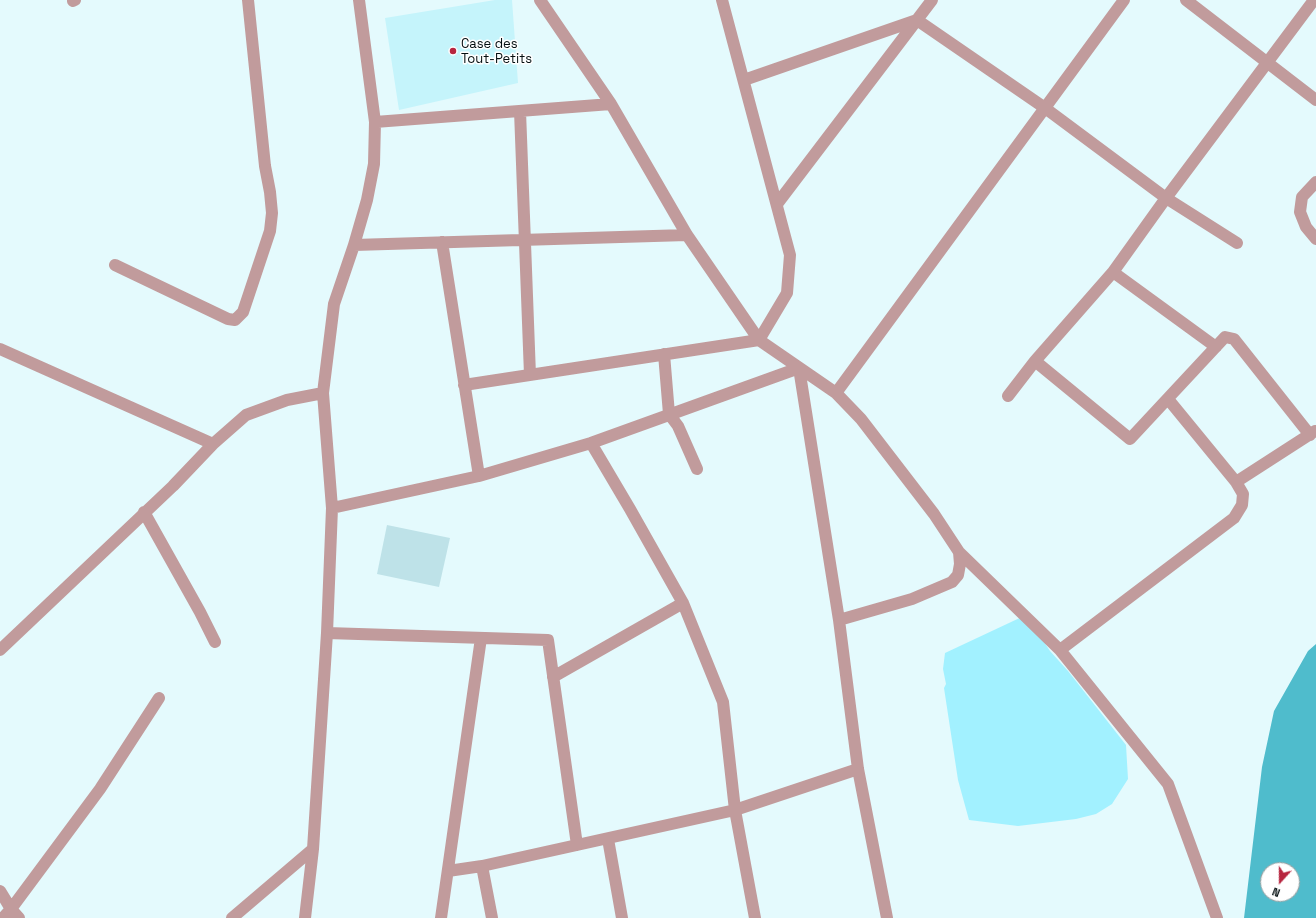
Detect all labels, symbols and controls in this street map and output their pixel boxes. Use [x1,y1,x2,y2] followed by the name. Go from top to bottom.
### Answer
[461,36,532,67] place label: Case des Tout-Petits
[448,46,458,56] marker: Case des Tout-Petits
[1260,862,1300,902] north arrow
[1270,884,1282,900] text: N

